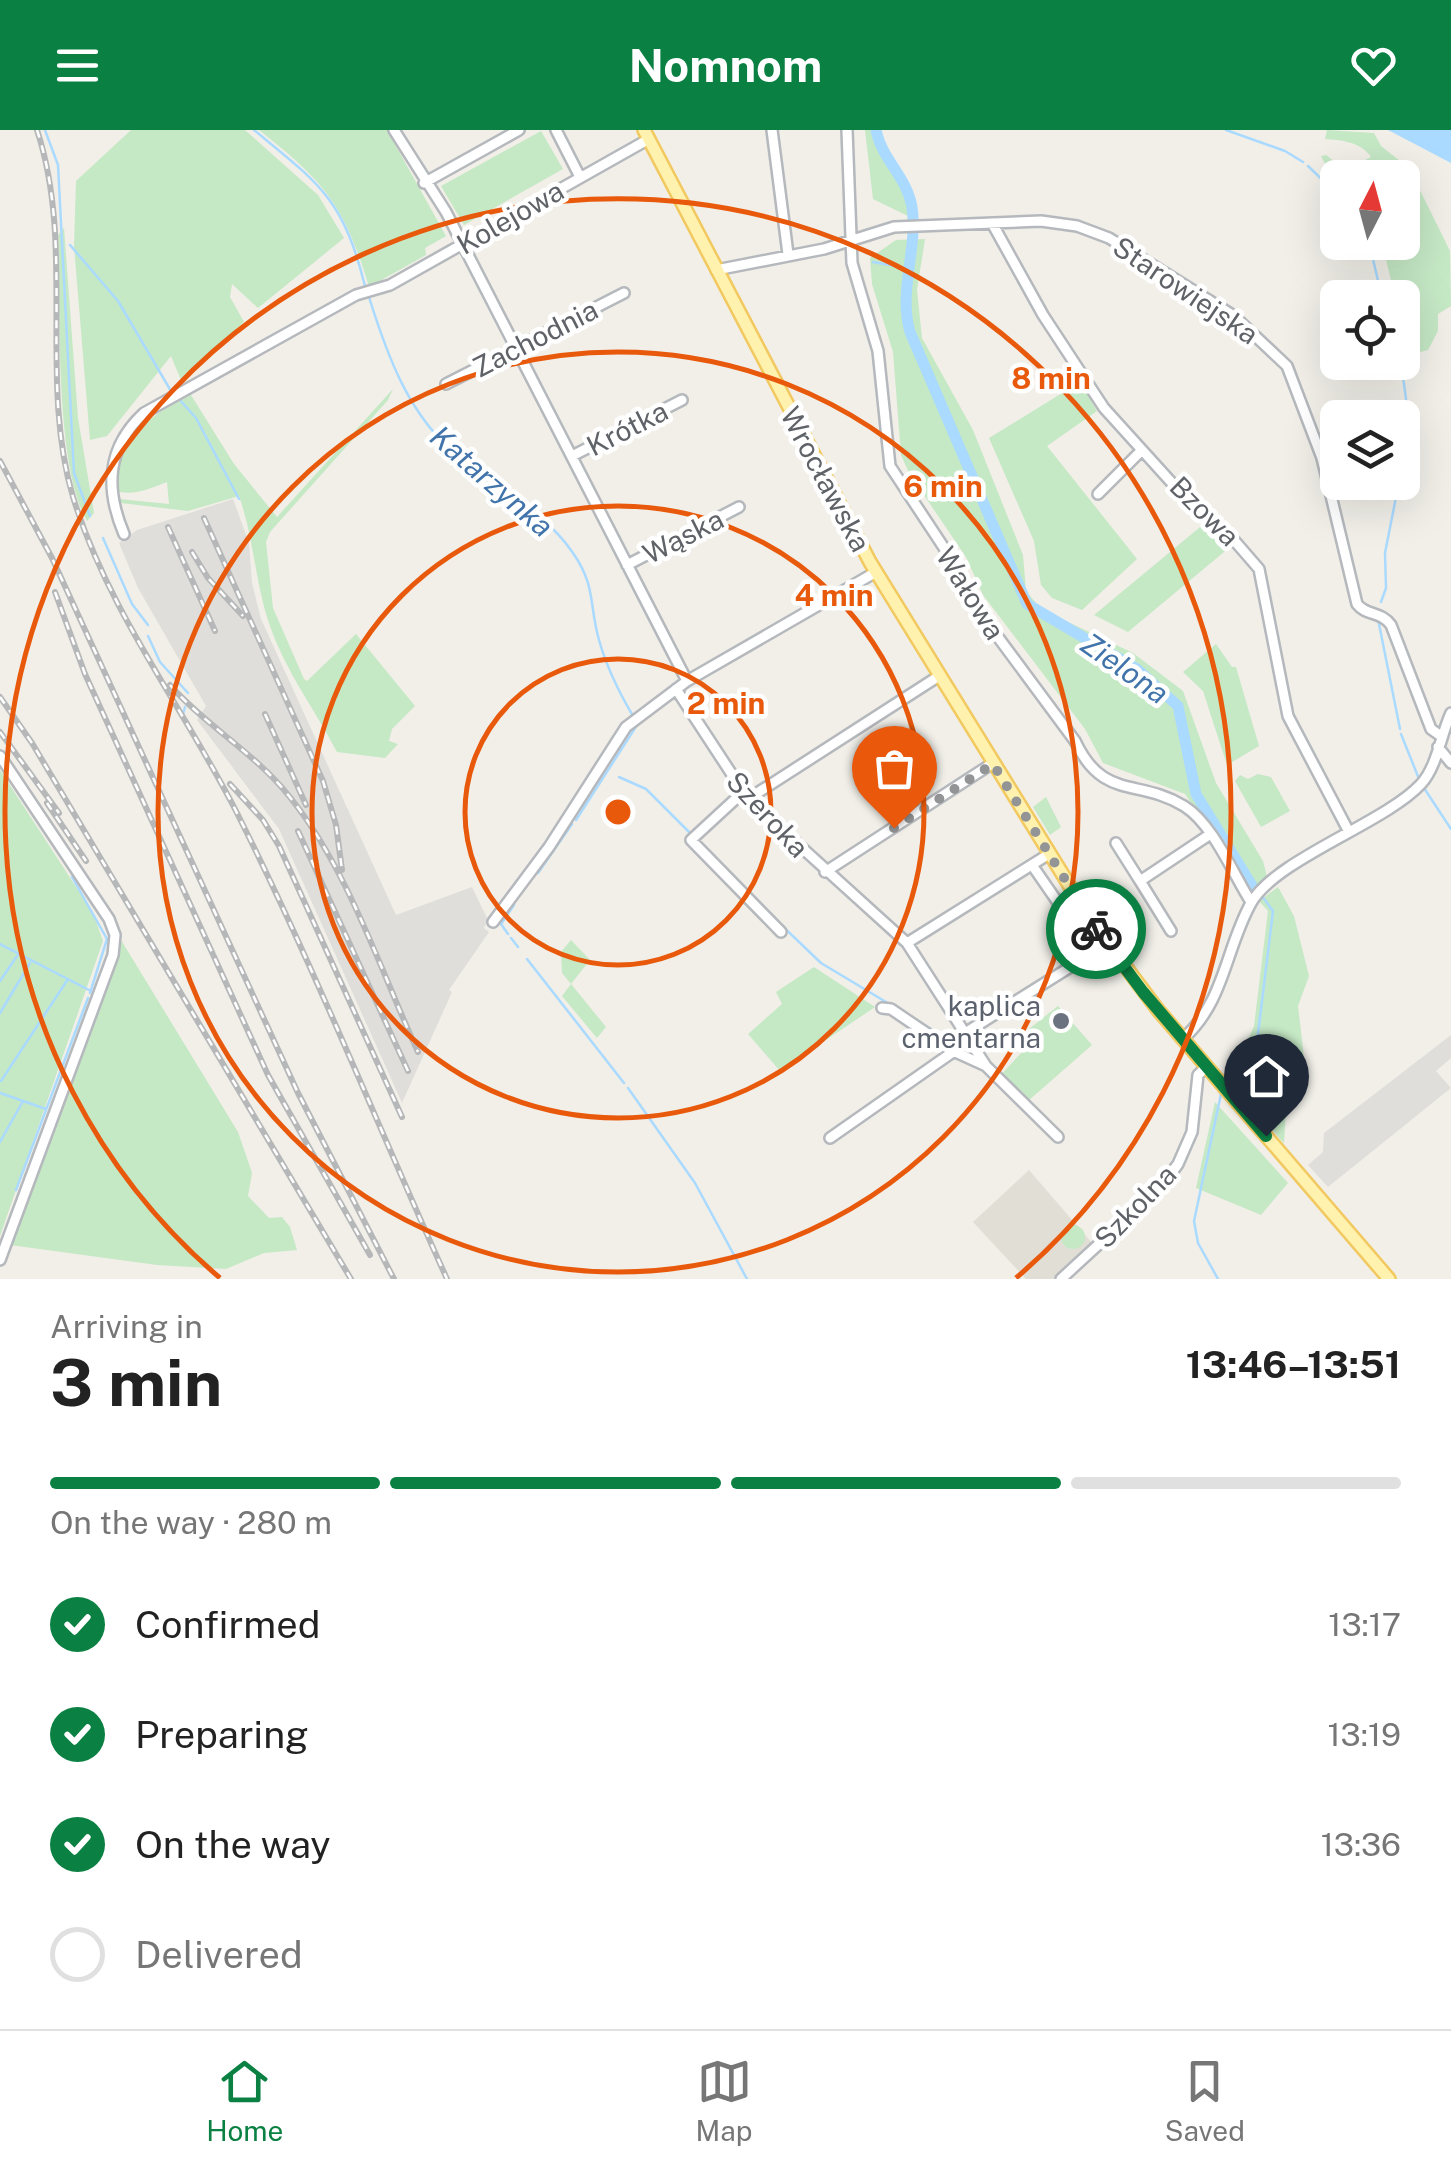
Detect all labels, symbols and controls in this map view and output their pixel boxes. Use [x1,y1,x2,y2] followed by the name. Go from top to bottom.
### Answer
[50,38,105,93] icon: menu
[1346,38,1401,93] icon: heart
[629,39,822,92] text: Nomnom
[1320,160,1420,260] north arrow
[1320,160,1420,500] map controls
[451,173,569,261] street label: Kolejowa
[1107,229,1265,351] street label: Starowiejska
[1320,280,1420,380] button: locate
[467,292,603,384] street label: Zachodnia
[1011,360,1091,396] text: 8 min
[581,394,673,462] street label: Krótka
[1320,400,1420,500] button: layers
[774,401,878,557] street label: Wrocławska
[423,418,561,544] water label: Katarzynka
[903,468,983,504] text: 6 min
[1163,469,1247,553] street label: Bzowa
[637,502,729,570] street label: Wąska
[930,541,1012,645] street label: Wałowa
[794,577,874,613] text: 4 min
[1074,625,1176,711] water label: Zielona
[687,685,765,721] text: 2 min
[852,726,937,829] pin
[867,741,922,796] icon: bag
[720,764,816,864] street label: Szeroka
[600,794,636,830] centre of rings
[1046,879,1146,979] courier
[1069,902,1124,957] icon: bike
[902,989,1041,1054] place label: kaplica cmentarna
[1050,1010,1072,1032] marker: kaplica cmentarna
[1224,1034,1309,1137] pin
[1239,1049,1294,1104] icon: home
[1087,1158,1183,1254] street label: Szkolna
[50,1308,203,1345] text: Arriving in
[1186,1342,1401,1387] text: 13:46–13:51
[50,1344,222,1421] text: 3 min
[50,1504,332,1541] text: On the way · 280 m
[50,1597,105,1652] icon: check
[135,1602,320,1647] text: Confirmed
[1328,1606,1401,1643] text: 13:17
[50,1707,105,1762] icon: check
[135,1712,309,1757] text: Preparing
[1328,1716,1401,1753] text: 13:19
[50,1817,105,1872] icon: check
[135,1822,331,1867] text: On the way
[1321,1826,1401,1863] text: 13:36
[135,1932,303,1977] text: Delivered
[206,2054,283,2147] tab: Home
[696,2054,752,2147] tab: Map
[1165,2054,1245,2147] tab: Saved

